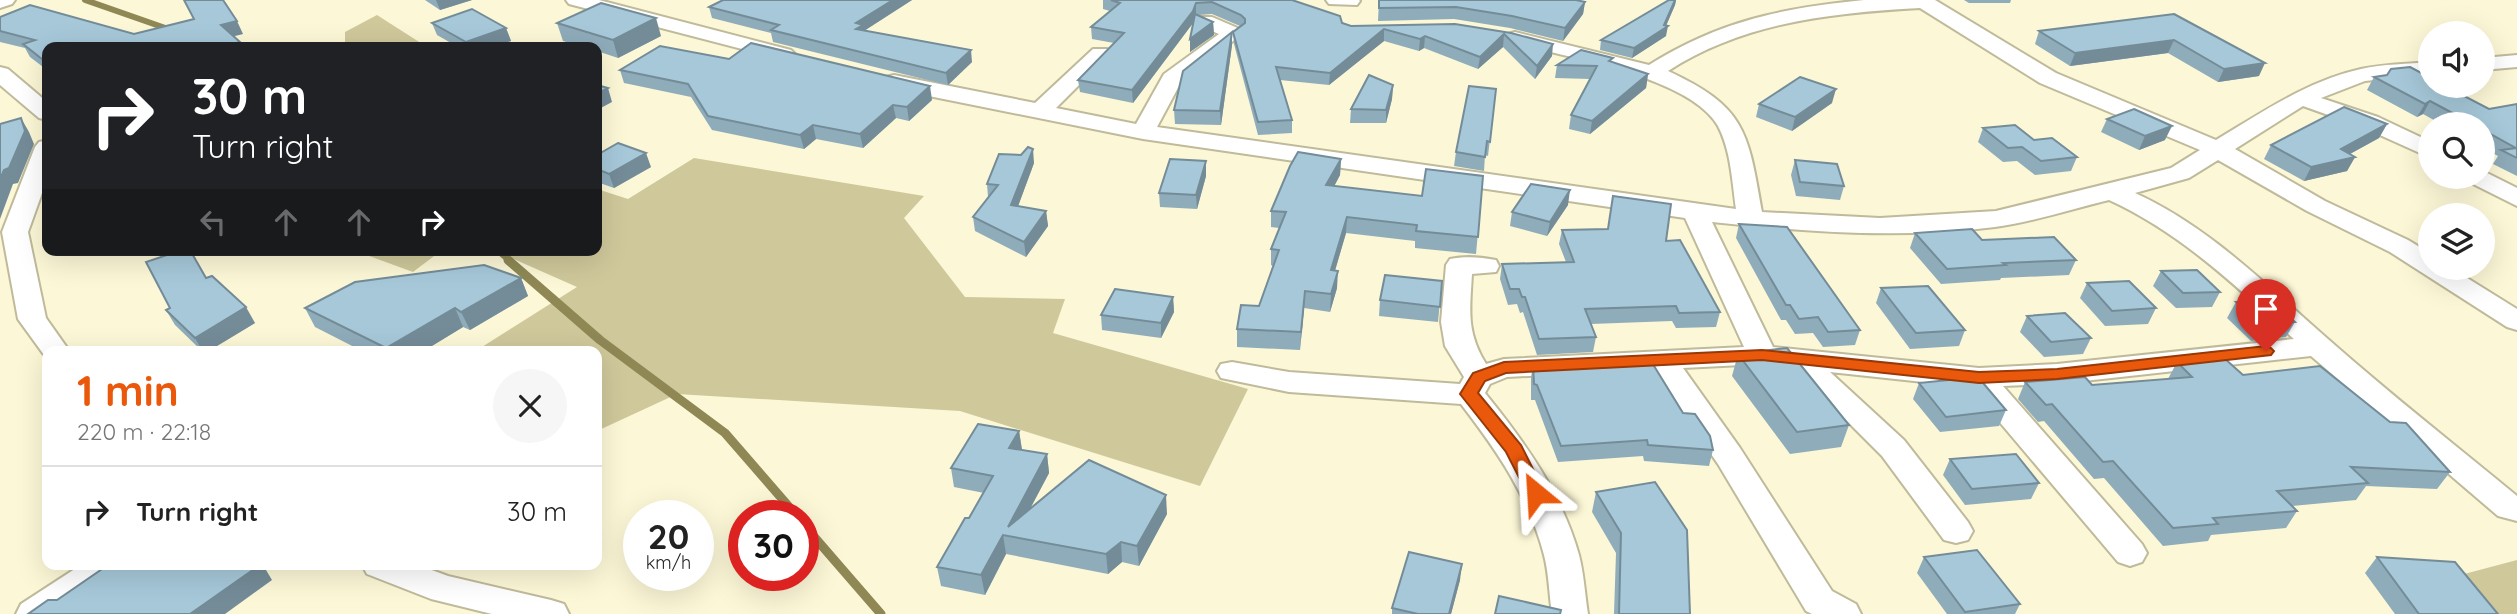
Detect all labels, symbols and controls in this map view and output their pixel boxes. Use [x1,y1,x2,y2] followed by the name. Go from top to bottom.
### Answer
[2418,21,2495,280] map controls
[2418,21,2495,98] button: sound
[192,65,307,126] text: 30 m
[77,70,168,161] icon: right
[2418,112,2495,189] button: search
[192,126,333,166] text: Turn right
[194,203,232,241] icon: left
[267,203,305,241] icon: ahead
[340,203,378,241] icon: ahead
[413,203,451,241] icon: right
[2418,203,2495,280] button: layers
[2236,279,2296,351] pin
[2247,290,2285,328] icon: arrive
[77,364,179,417] text: 1 min
[493,369,567,443] button: close
[77,417,211,446] text: 220 m · 22:18
[1499,456,1573,530] position arrow
[77,493,115,531] icon: right
[136,495,258,528] text: Turn right
[507,495,567,528] text: 30 m
[728,500,819,591] speed limit sign: 30
[648,514,689,558] text: 20
[646,551,691,574] text: km/h

